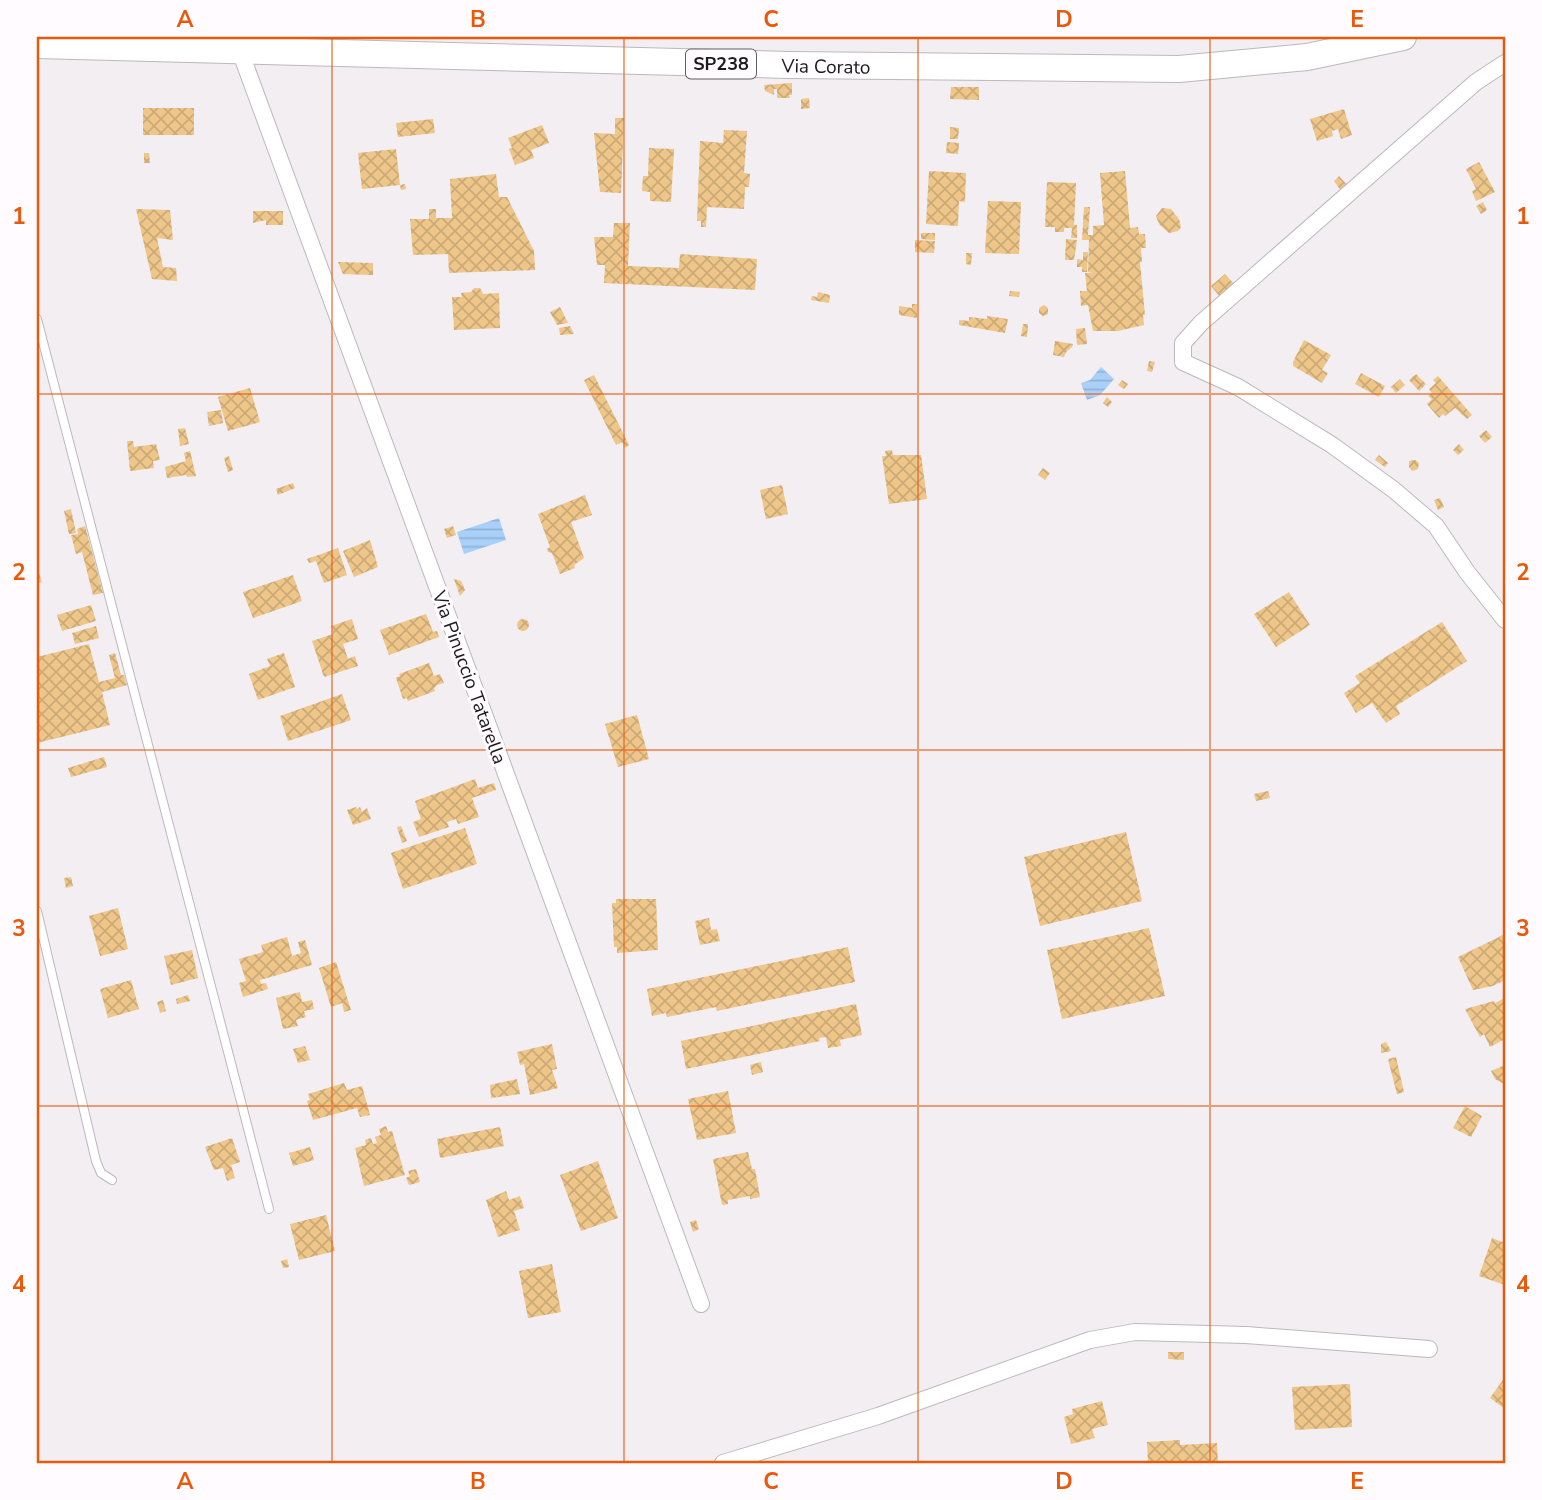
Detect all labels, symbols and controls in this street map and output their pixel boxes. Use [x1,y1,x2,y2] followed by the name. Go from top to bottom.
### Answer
[176,4,194,35] text: A
[470,4,486,35] text: B
[763,4,779,35] text: C
[1055,4,1073,35] text: D
[1350,4,1364,35] text: E
[686,50,756,78] road number: SP238
[780,53,871,81] street label: Via Corato
[12,201,26,232] text: 1
[1516,201,1530,232] text: 1
[12,557,26,588] text: 2
[1516,557,1530,588] text: 2
[425,586,512,768] street label: Via Pinuccio Tatarella
[12,913,26,944] text: 3
[1516,913,1530,944] text: 3
[12,1269,26,1300] text: 4
[1516,1269,1530,1300] text: 4
[176,1466,194,1497] text: A
[470,1466,486,1497] text: B
[763,1466,779,1497] text: C
[1055,1466,1073,1497] text: D
[1350,1466,1364,1497] text: E

